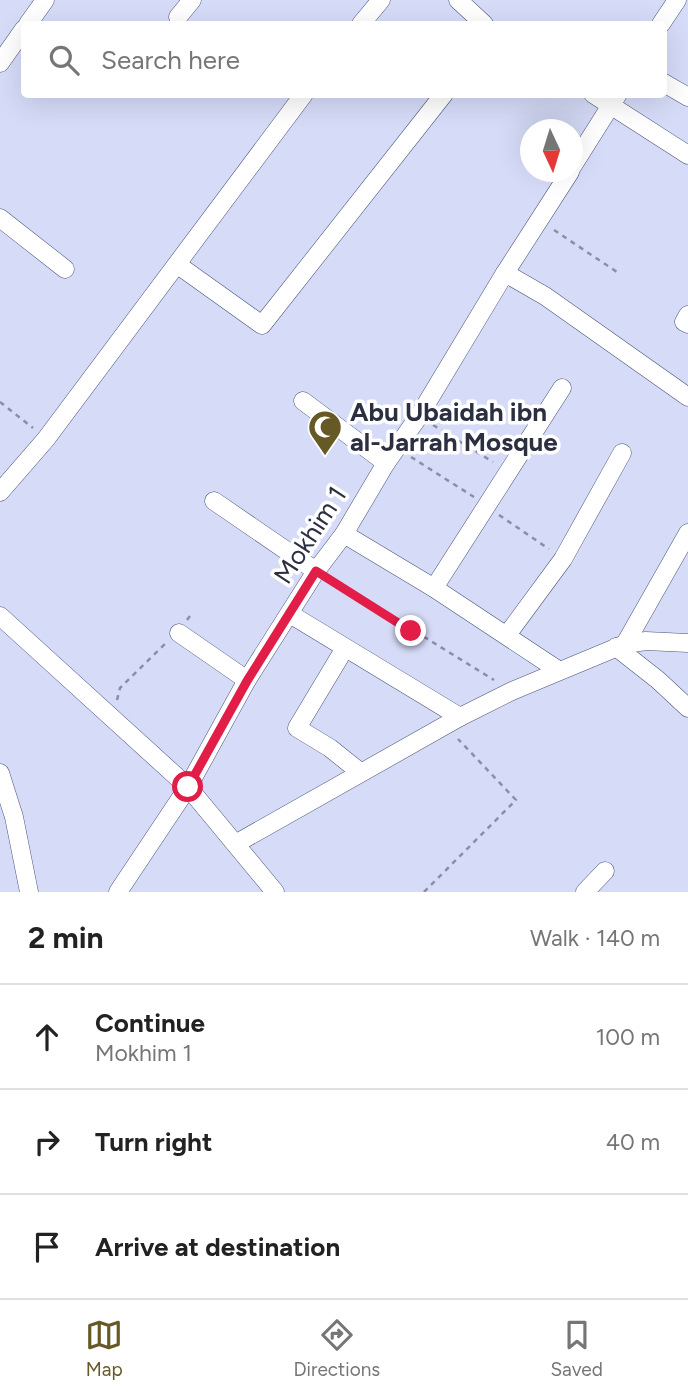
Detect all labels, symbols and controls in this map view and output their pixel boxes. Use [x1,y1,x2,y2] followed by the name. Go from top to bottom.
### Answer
[21,21,667,98] search box
[45,41,83,79] icon: search
[101,44,240,76] text: Search here
[520,119,583,182] north arrow
[350,396,558,458] place label: Abu Ubaidah ibn al-Jarrah Mosque
[306,408,344,457] mosque icon: Abu Ubaidah ibn al-Jarrah Mosque
[267,480,353,590] street label: Mokhim 1
[395,615,426,646] route end
[172,771,203,802] route start
[28,919,104,956] text: 2 min
[530,924,660,952] text: Walk · 140 m
[95,1007,205,1039] text: Continue
[28,1018,66,1056] icon: ahead
[596,1023,660,1051] text: 100 m
[95,1039,192,1067] text: Mokhim 1
[28,1123,66,1161] icon: right
[95,1126,212,1158] text: Turn right
[606,1128,660,1156] text: 40 m
[28,1228,66,1266] icon: arrive
[95,1231,340,1263] text: Arrive at destination
[85,1316,123,1381] tab: Map
[293,1316,380,1381] tab: Directions
[550,1316,603,1381] tab: Saved

